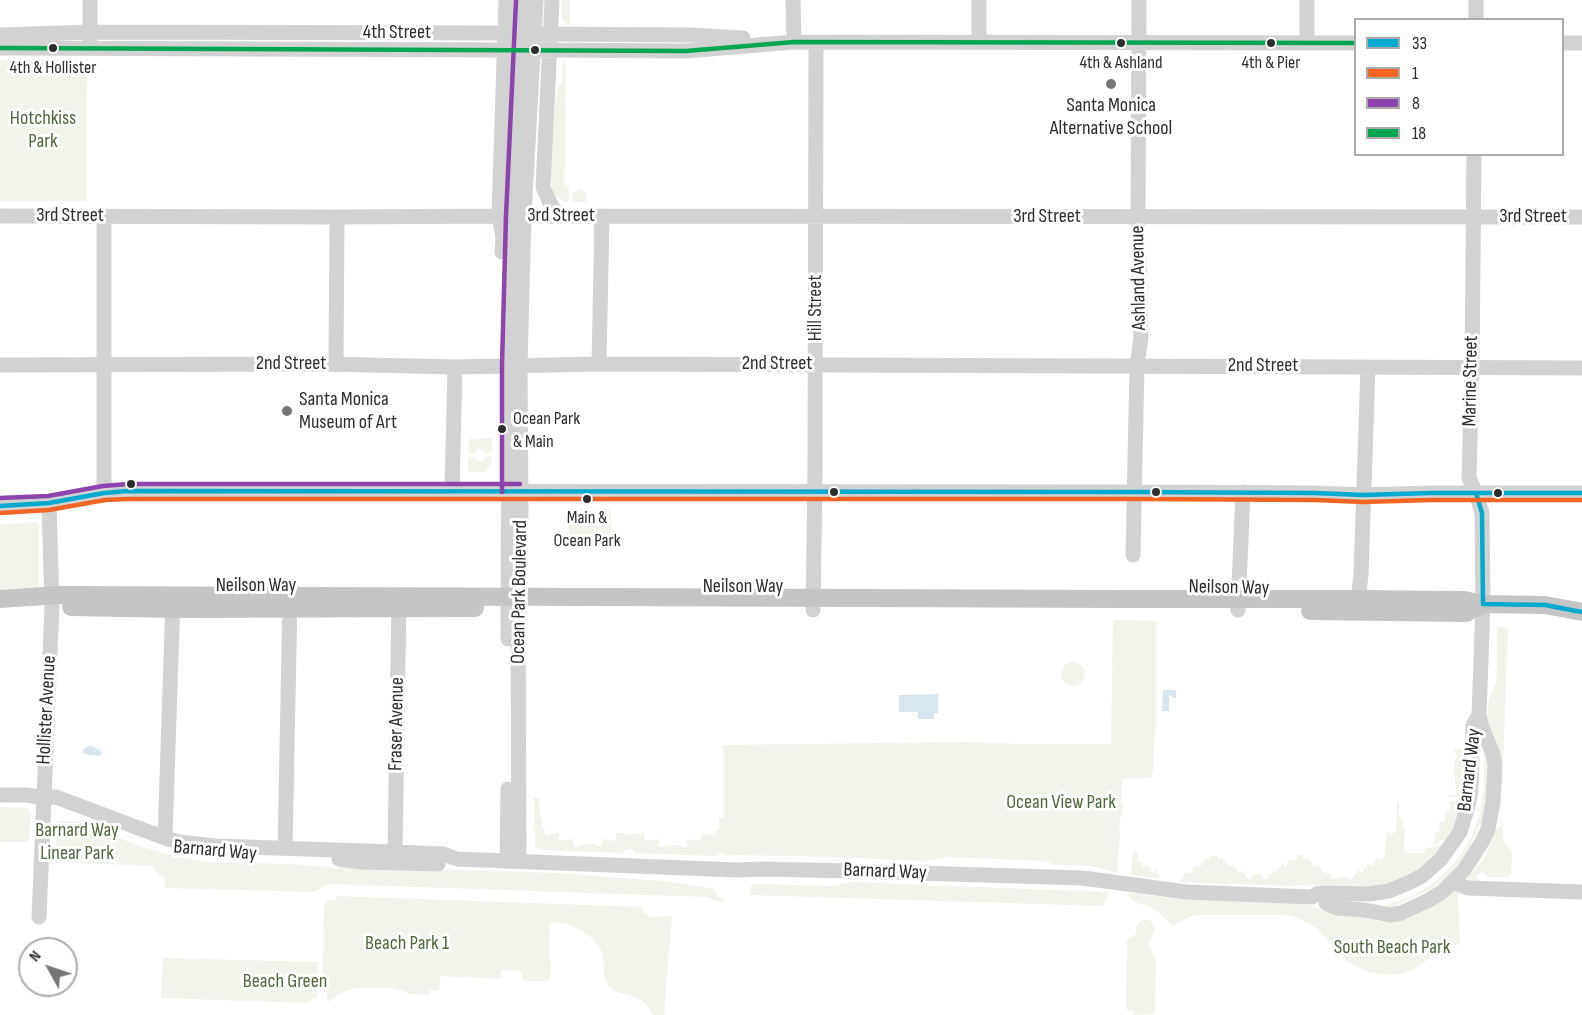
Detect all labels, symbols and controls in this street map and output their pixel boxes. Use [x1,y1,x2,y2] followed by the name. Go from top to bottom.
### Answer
[1354,18,1564,156] legend
[363,21,431,45] street label: 4th Street
[1412,33,1427,54] text: 33
[1115,37,1127,49] marker: 4th & Ashland
[1265,37,1277,49] marker: 4th & Pier
[47,42,59,54] marker: 4th & Hollister
[529,44,541,56] unlabelled marker
[1080,52,1162,74] place label: 4th & Ashland
[1242,52,1300,74] place label: 4th & Pier
[10,57,96,79] place label: 4th & Hollister
[1412,63,1418,84] text: 1
[1104,77,1118,91] marker: Santa Monica Alternative School
[1412,93,1420,114] text: 8
[1050,94,1172,141] place label: Santa Monica Alternative School
[10,107,76,154] park label: Hotchkiss Park
[1412,123,1426,144] text: 18
[36,204,104,228] street label: 3rd Street
[527,204,595,228] street label: 3rd Street
[1013,205,1081,229] street label: 3rd Street
[1499,205,1567,229] street label: 3rd Street
[1126,225,1152,331] street label: Ashland Avenue
[804,275,828,341] street label: Hill Street
[1458,335,1484,427] street label: Marine Street
[256,352,326,376] street label: 2nd Street
[742,352,812,376] street label: 2nd Street
[1228,354,1298,378] street label: 2nd Street
[299,388,397,435] place label: Santa Monica Museum of Art
[280,404,294,418] marker: Santa Monica Museum of Art
[513,408,580,450] place label: Ocean Park & Main
[496,423,508,435] marker: Ocean Park & Main
[125,478,137,490] unlabelled marker
[828,486,840,498] unlabelled marker
[1150,486,1162,498] unlabelled marker
[1492,487,1504,499] unlabelled marker
[581,493,593,505] marker: Main & Ocean Park
[553,507,621,550] place label: Main & Ocean Park
[507,520,533,664] street label: Ocean Park Boulevard
[216,574,296,598] street label: Neilson Way
[703,575,783,599] street label: Neilson Way
[1188,575,1270,601] street label: Neilson Way
[32,655,62,765] street label: Hollister Avenue
[384,677,410,771] street label: Fraser Avenue
[1453,727,1487,813] street label: Barnard Way
[1006,791,1116,815] park label: Ocean View Park
[35,819,119,866] park label: Barnard Way Linear Park
[172,835,258,867] street label: Barnard Way
[843,859,927,885] street label: Barnard Way
[365,932,449,956] park label: Beach Park 1
[1334,936,1450,960] park label: South Beach Park
[18,937,78,997] north arrow
[25,947,45,966] text: N
[243,970,327,994] park label: Beach Green

